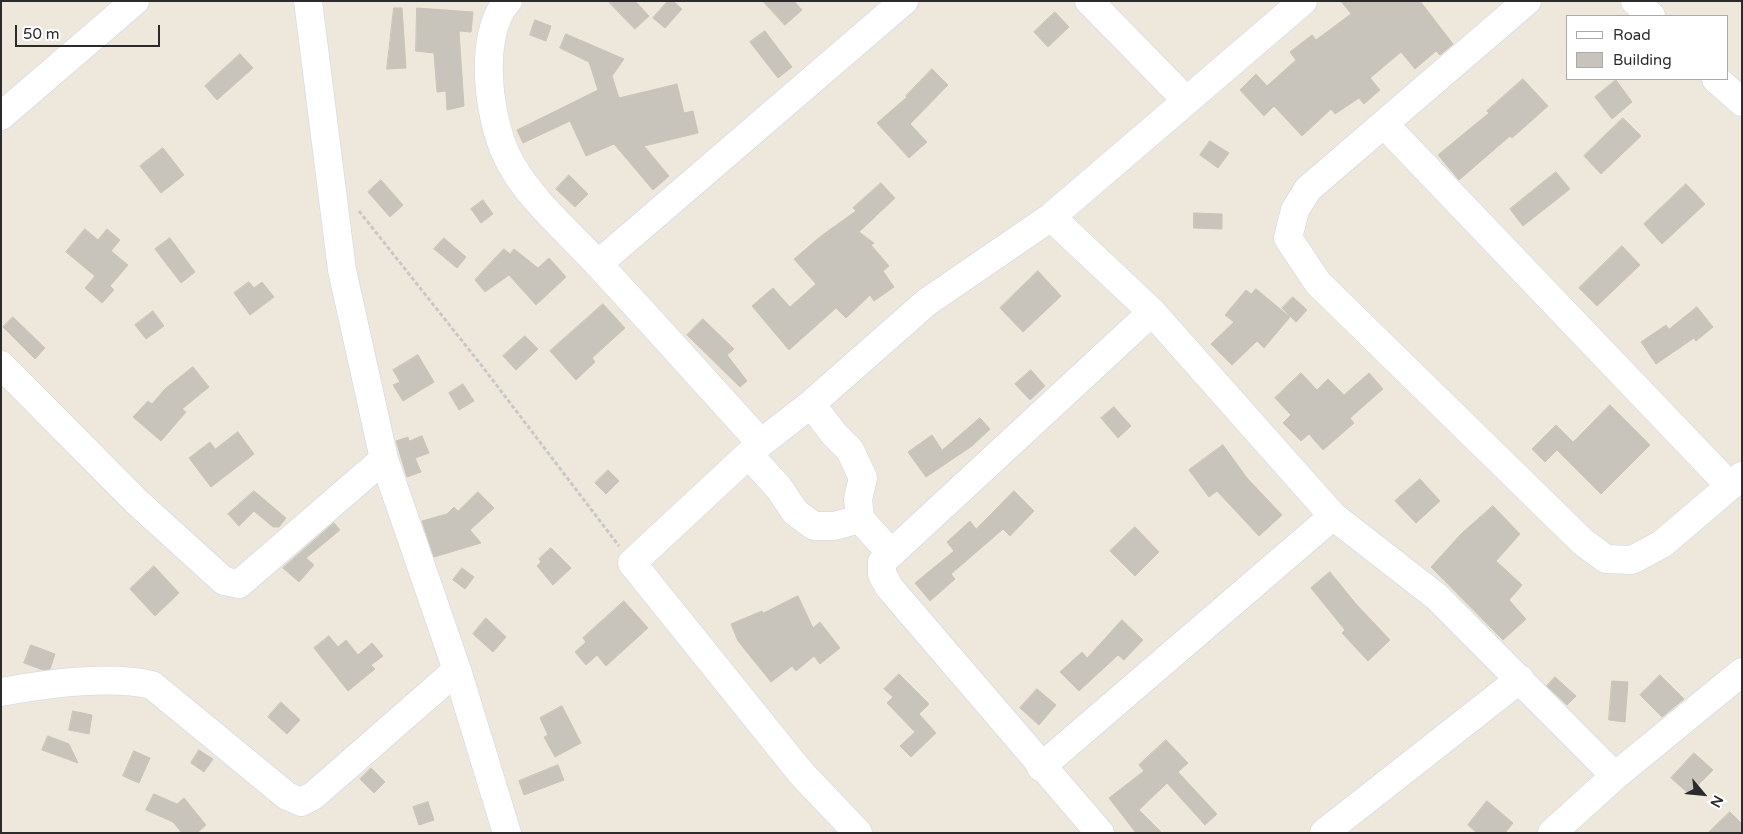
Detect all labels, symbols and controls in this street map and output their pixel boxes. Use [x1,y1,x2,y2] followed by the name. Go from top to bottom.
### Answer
[18,15,162,47] scale bar
[1566,15,1728,80] legend
[23,25,60,43] text: 50 m
[1613,26,1651,44] text: Road
[1613,51,1672,69] text: Building
[1678,769,1728,819] north arrow
[1707,792,1727,810] text: N

